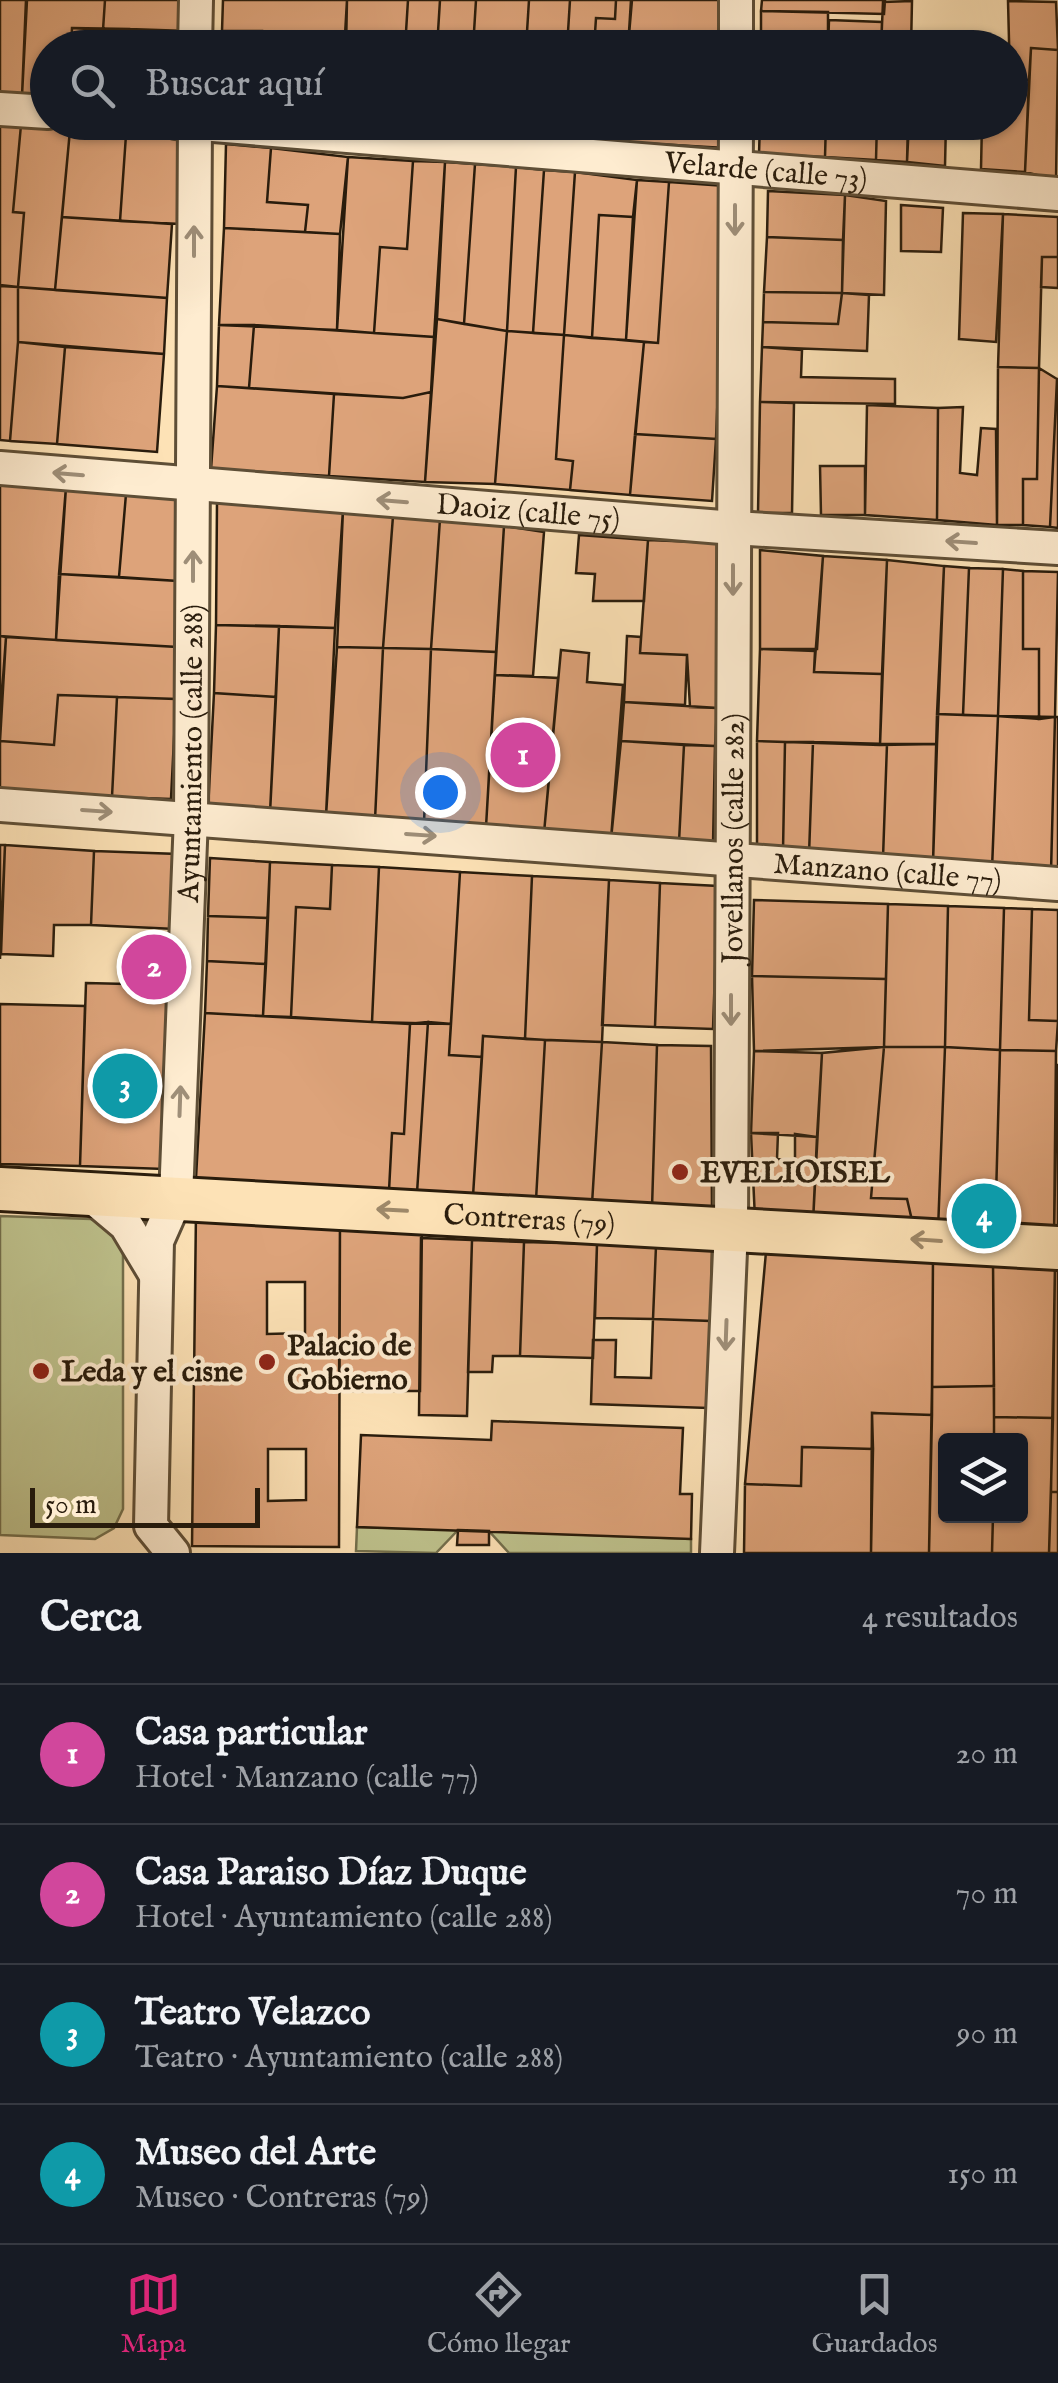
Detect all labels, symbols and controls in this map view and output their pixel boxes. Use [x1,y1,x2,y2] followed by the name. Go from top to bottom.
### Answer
[30,30,1028,140] search box
[65,58,120,113] icon: search
[145,61,323,109] text: Buscar aquí
[662,145,869,199] street label: Velarde (calle 73)
[726,202,744,235] one-way arrow
[184,226,204,258] one-way arrow
[53,464,85,483] one-way arrow
[435,487,622,540] street label: Daoiz (calle 75)
[377,491,409,510] one-way arrow
[945,532,977,551] one-way arrow
[183,551,202,583] one-way arrow
[724,562,742,595] one-way arrow
[171,604,213,904] street label: Ayuntamiento (calle 288)
[715,713,754,967] street label: Jovellanos (calle 282)
[490,718,556,792] pin: 1
[415,767,466,818] your location
[81,802,113,821] one-way arrow
[405,826,437,845] one-way arrow
[772,846,1003,901] street label: Manzano (calle 77)
[122,930,186,1004] pin: 2
[722,992,740,1025] one-way arrow
[92,1048,158,1124] pin: 3
[170,1085,189,1117] one-way arrow
[700,1155,891,1193] place label: EVELIOISEL
[669,1161,691,1183] marker: EVELIOISEL
[952,1178,1016,1254] pin: 4
[442,1197,616,1244] street label: Contreras (79)
[376,1200,408,1219] one-way arrow
[910,1230,942,1249] one-way arrow
[716,1318,735,1350] one-way arrow
[287,1328,412,1400] place label: Palacio de Gobierno
[256,1351,278,1373] marker: Palacio de Gobierno
[61,1354,243,1392] place label: Leda y el cisne
[30,1360,52,1382] marker: Leda y el cisne
[938,1433,1028,1523] map controls
[938,1433,1028,1523] button: layers
[30,1483,260,1528] scale bar
[45,1488,97,1523] text: 50 m
[40,1592,141,1645] text: Cerca
[862,1598,1018,1639] text: 4 resultados
[135,1710,368,1758] text: Casa particular
[67,1734,78,1775] text: 1
[956,1734,1018,1775] text: 20 m
[135,1758,478,1799] text: Hotel · Manzano (calle 77)
[135,1850,527,1898] text: Casa Paraiso Díaz Duque
[65,1874,80,1915] text: 2
[956,1874,1018,1915] text: 70 m
[135,1898,553,1939] text: Hotel · Ayuntamiento (calle 288)
[135,1990,371,2038] text: Teatro Velazco
[67,2014,78,2055] text: 3
[957,2014,1018,2055] text: 90 m
[135,2038,563,2079] text: Teatro · Ayuntamiento (calle 288)
[135,2130,376,2178] text: Museo del Arte
[65,2154,80,2195] text: 4
[947,2154,1018,2195] text: 150 m
[135,2178,429,2219] text: Museo · Contreras (79)
[120,2267,186,2362] tab: Mapa
[427,2267,571,2362] tab: Cómo llegar
[811,2267,938,2362] tab: Guardados

